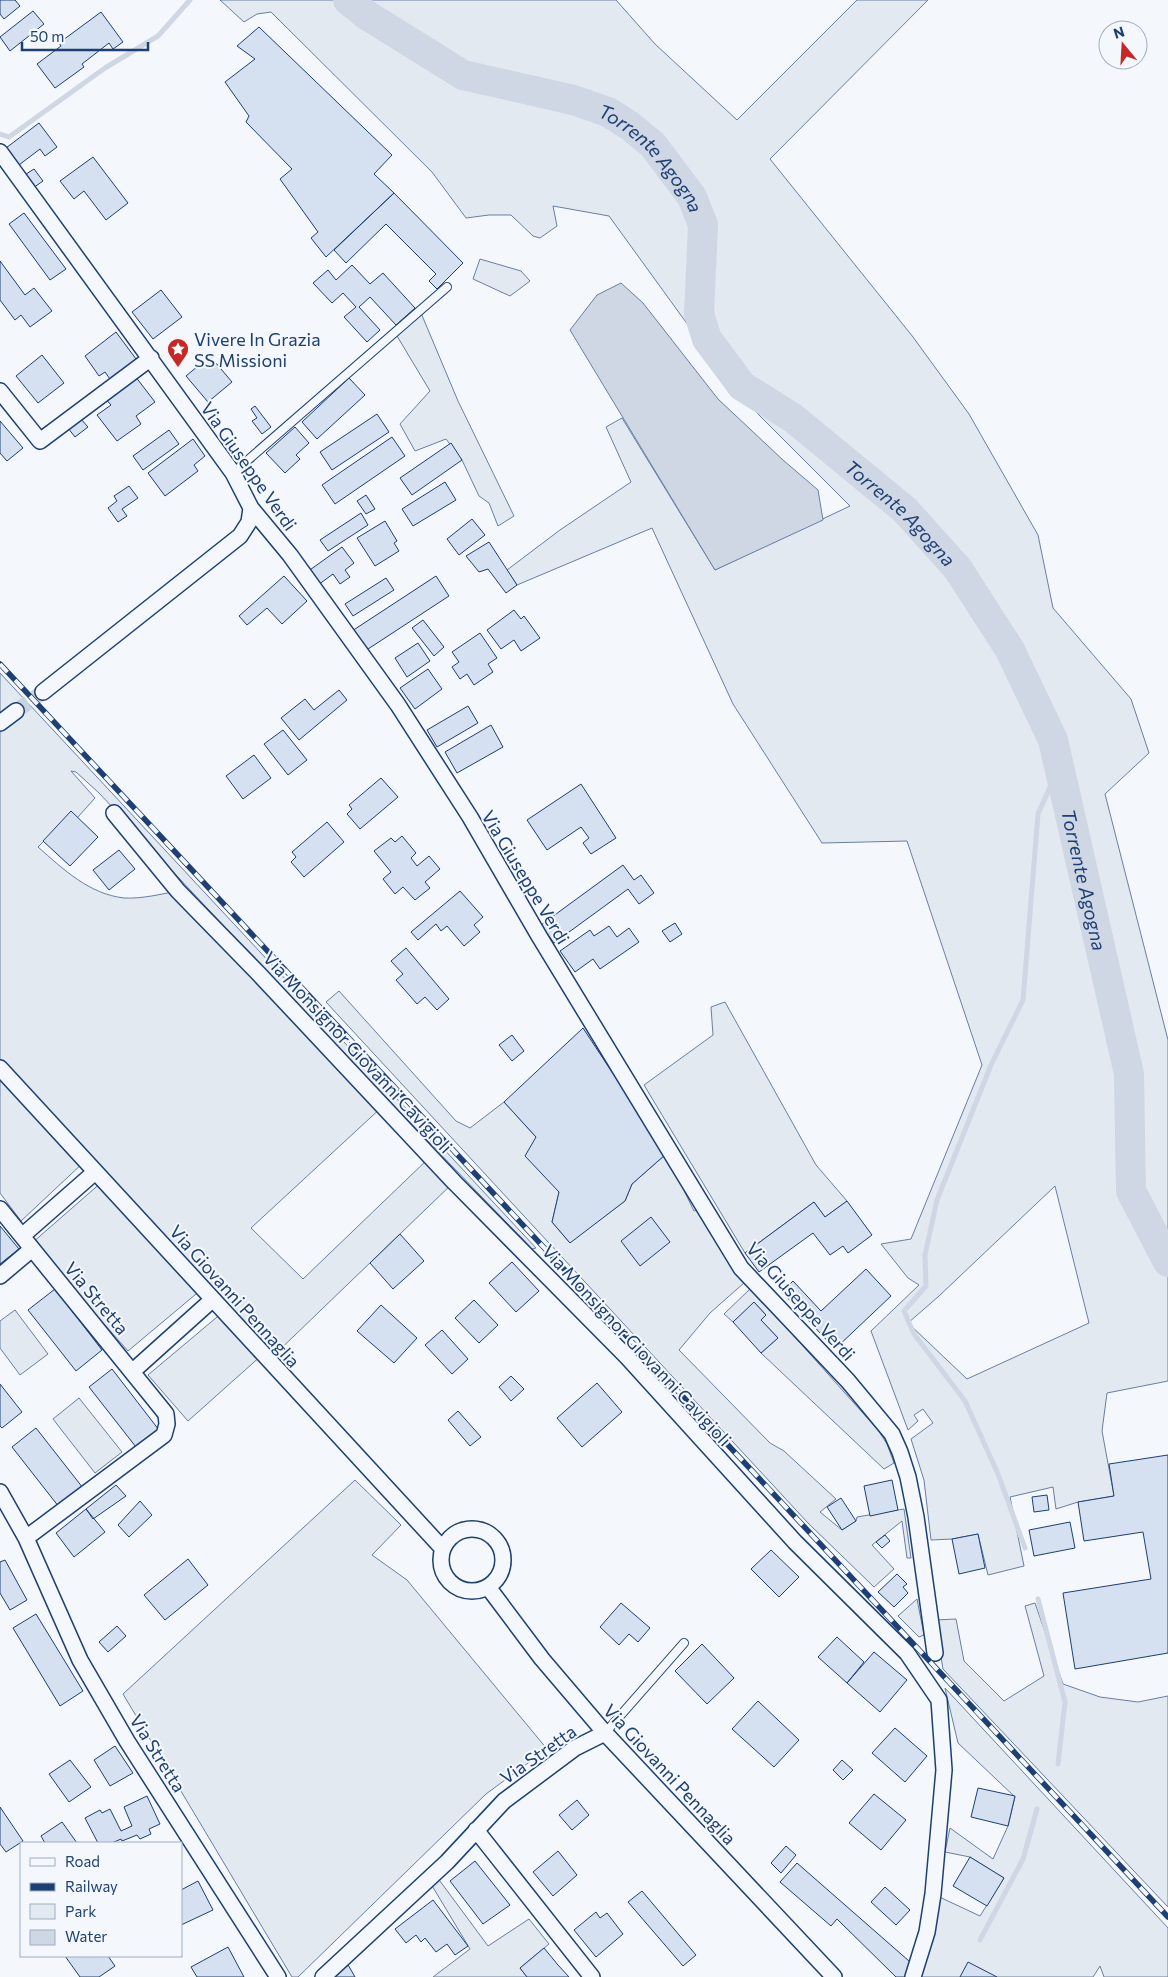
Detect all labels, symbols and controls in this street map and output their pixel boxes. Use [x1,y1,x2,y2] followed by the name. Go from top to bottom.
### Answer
[22,20,149,52] scale bar
[1098,20,1148,70] north arrow
[1111,22,1126,42] text: N
[30,27,64,45] text: 50 m
[596,98,708,215] water label: Torrente Agogna
[194,328,321,371] place label: Vivere In Grazia SS Missioni
[166,337,190,368] place icon: Vivere In Grazia SS Missioni
[196,397,302,535] street label: Via Giuseppe Verdi
[841,454,961,570] water label: Torrente Agogna
[477,806,575,948] street label: Via Giuseppe Verdi
[1058,807,1112,953] water label: Torrente Agogna
[259,947,457,1157] street label: Via Monsignor Giovanni Cavigioli
[165,1220,305,1372] street label: Via Giovanni Pennaglia
[742,1237,860,1365] street label: Via Giuseppe Verdi
[538,1240,736,1450] street label: Via Monsignor Giovanni Cavigioli
[60,1257,134,1339] street label: Via Stretta
[599,1699,741,1849] street label: Via Giovanni Pennaglia
[125,1710,191,1796] street label: Via Stretta
[496,1720,580,1788] street label: Via Stretta
[20,1842,182,1957] legend
[65,1852,100,1870] text: Road
[65,1877,118,1895] text: Railway
[65,1902,96,1920] text: Park
[65,1927,107,1945] text: Water

